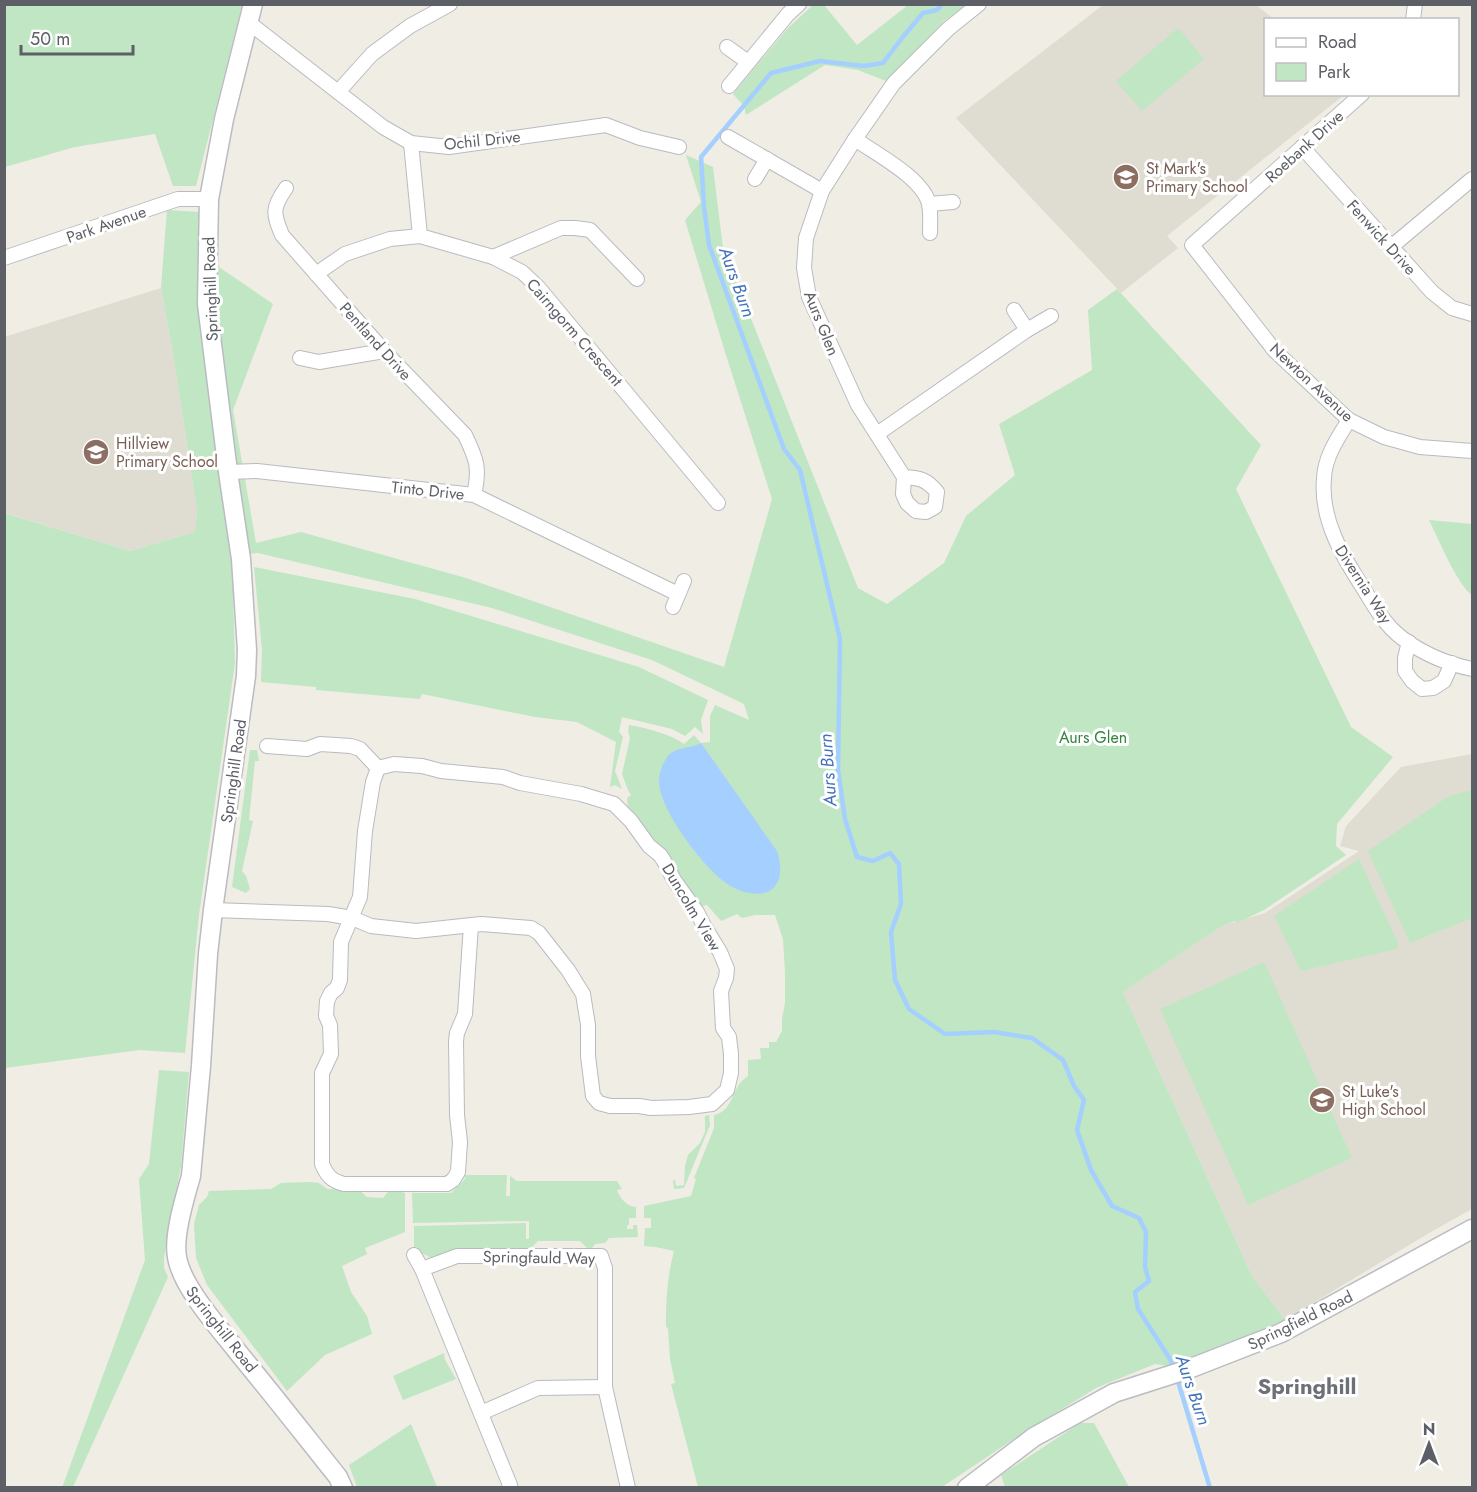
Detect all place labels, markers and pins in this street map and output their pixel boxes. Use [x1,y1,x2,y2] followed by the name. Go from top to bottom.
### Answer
[1146,157,1248,198] place label: St Mark's Primary School
[1111,162,1141,192] school or university icon: St Mark's Primary School
[116,432,218,473] place label: Hillview Primary School
[81,437,111,467] school or university icon: Hillview Primary School
[1342,1080,1426,1121] place label: St Luke's High School
[1307,1085,1337,1115] school or university icon: St Luke's High School

